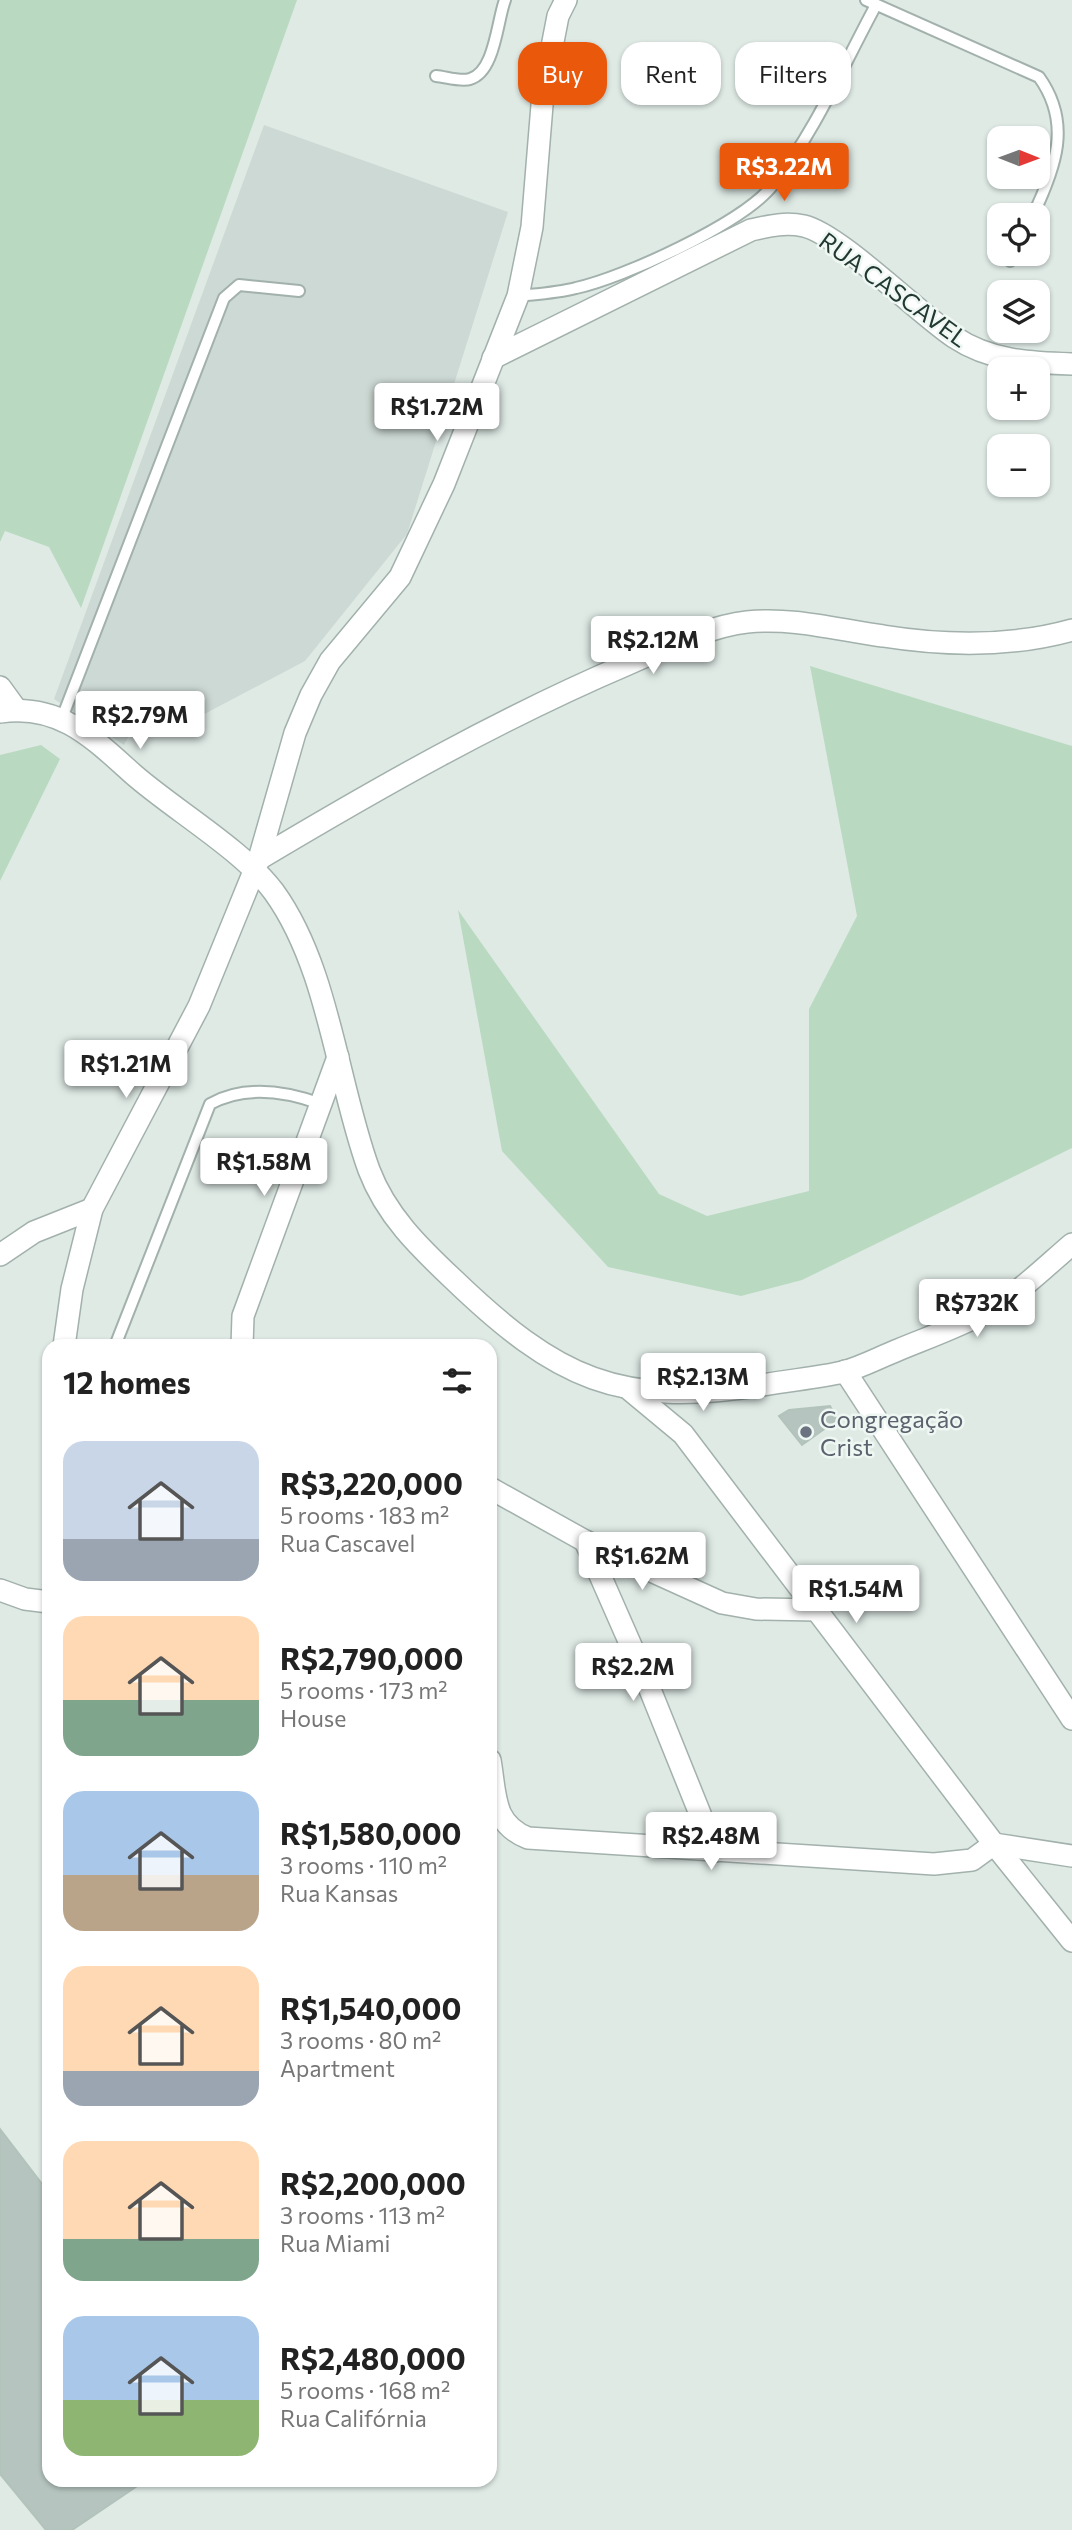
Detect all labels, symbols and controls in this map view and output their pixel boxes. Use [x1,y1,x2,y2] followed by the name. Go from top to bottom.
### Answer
[518,42,607,105] chip: Buy
[621,42,721,105] chip: Rent
[735,42,851,105] chip: Filters
[987,126,1050,189] north arrow
[987,126,1050,497] map controls
[719,144,849,203] pin: R$3.22M
[736,152,832,180] text: R$3.22M
[987,203,1050,266] button: locate
[814,225,974,353] street label: RUA CASCAVEL
[987,280,1050,343] button: layers
[987,357,1050,420] button: +
[372,384,502,443] pin: R$1.72M
[390,392,484,420] text: R$1.72M
[987,434,1050,497] button: −
[588,616,718,676] pin: R$2.12M
[607,625,699,653] text: R$2.12M
[75,692,205,751] pin: R$2.79M
[92,700,188,728] text: R$2.79M
[61,1040,191,1100] pin: R$1.21M
[80,1049,172,1077] text: R$1.21M
[199,1138,329,1198] pin: R$1.58M
[216,1147,312,1175] text: R$1.58M
[920,1280,1034,1339] pin: R$732K
[935,1288,1019,1316] text: R$732K
[638,1354,768,1413] pin: R$2.13M
[438,1362,476,1400] icon: filters
[657,1362,749,1390] text: R$2.13M
[63,1363,191,1400] text: 12 homes
[820,1404,963,1461] place label: Congregação Crist
[798,1424,814,1440] marker: Congregação Crist
[280,1464,463,1501] text: R$3,220,000
[119,1469,203,1553] icon: home
[280,1501,449,1529] text: 5 rooms · 183 m²
[280,1529,415,1557] text: Rua Cascavel
[577,1532,707,1592] pin: R$1.62M
[595,1541,689,1569] text: R$1.62M
[791,1566,921,1625] pin: R$1.54M
[808,1574,904,1602] text: R$1.54M
[280,1639,463,1676] text: R$2,790,000
[119,1644,203,1728] icon: home
[576,1644,690,1703] pin: R$2.2M
[591,1652,675,1680] text: R$2.2M
[280,1676,447,1704] text: 5 rooms · 173 m²
[280,1704,346,1732] text: House
[646,1812,776,1872] pin: R$2.48M
[280,1814,462,1851] text: R$1,580,000
[119,1819,203,1903] icon: home
[662,1821,760,1849] text: R$2.48M
[280,1851,447,1879] text: 3 rooms · 110 m²
[280,1879,398,1907] text: Rua Kansas
[280,1989,461,2026] text: R$1,540,000
[119,1994,203,2078] icon: home
[280,2026,441,2054] text: 3 rooms · 80 m²
[280,2054,395,2082] text: Apartment
[280,2164,466,2201] text: R$2,200,000
[119,2169,203,2253] icon: home
[280,2201,445,2229] text: 3 rooms · 113 m²
[280,2229,391,2257] text: Rua Miami
[280,2339,466,2376] text: R$2,480,000
[119,2344,203,2428] icon: home
[280,2376,450,2404] text: 5 rooms · 168 m²
[280,2404,427,2432] text: Rua Califórnia

